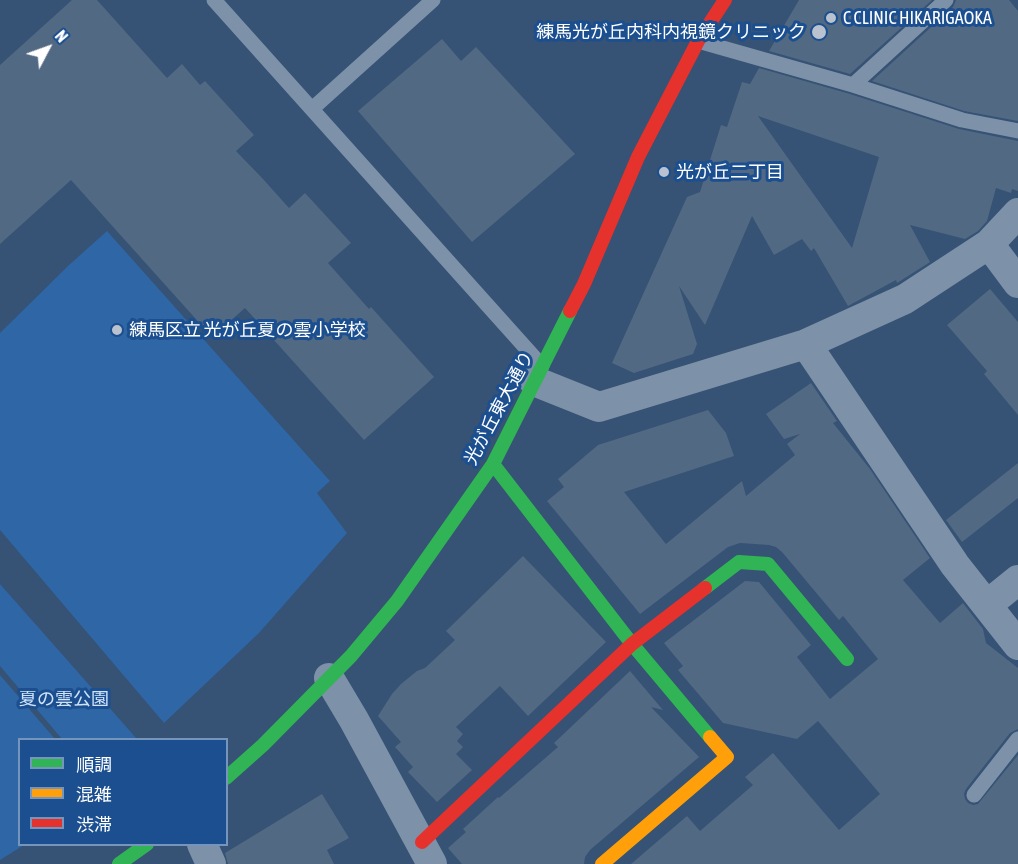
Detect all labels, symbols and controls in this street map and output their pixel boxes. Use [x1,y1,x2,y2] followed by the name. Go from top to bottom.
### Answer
[843,7,992,29] place label: C CLINIC HIKARIGAOKA
[824,11,838,25] marker: C CLINIC HIKARIGAOKA
[18,18,78,78] north arrow
[536,21,806,43] place label: 練馬光が丘内科内視鏡クリニック
[810,23,828,41] marker: 練馬光が丘内科内視鏡クリニック
[52,27,71,46] text: N
[676,161,784,183] place label: 光が丘二丁目
[657,165,671,179] marker: 光が丘二丁目
[129,319,365,341] place label: 練馬区立 光が丘夏の雲小学校
[110,323,124,337] marker: 練馬区立 光が丘夏の雲小学校
[460,347,538,469] street label: 光が丘東大通り
[19,688,109,710] park label: 夏の雲公園
[18,738,228,846] legend
[76,754,112,775] text: 順調
[76,784,112,805] text: 混雑
[76,814,112,835] text: 渋滞

